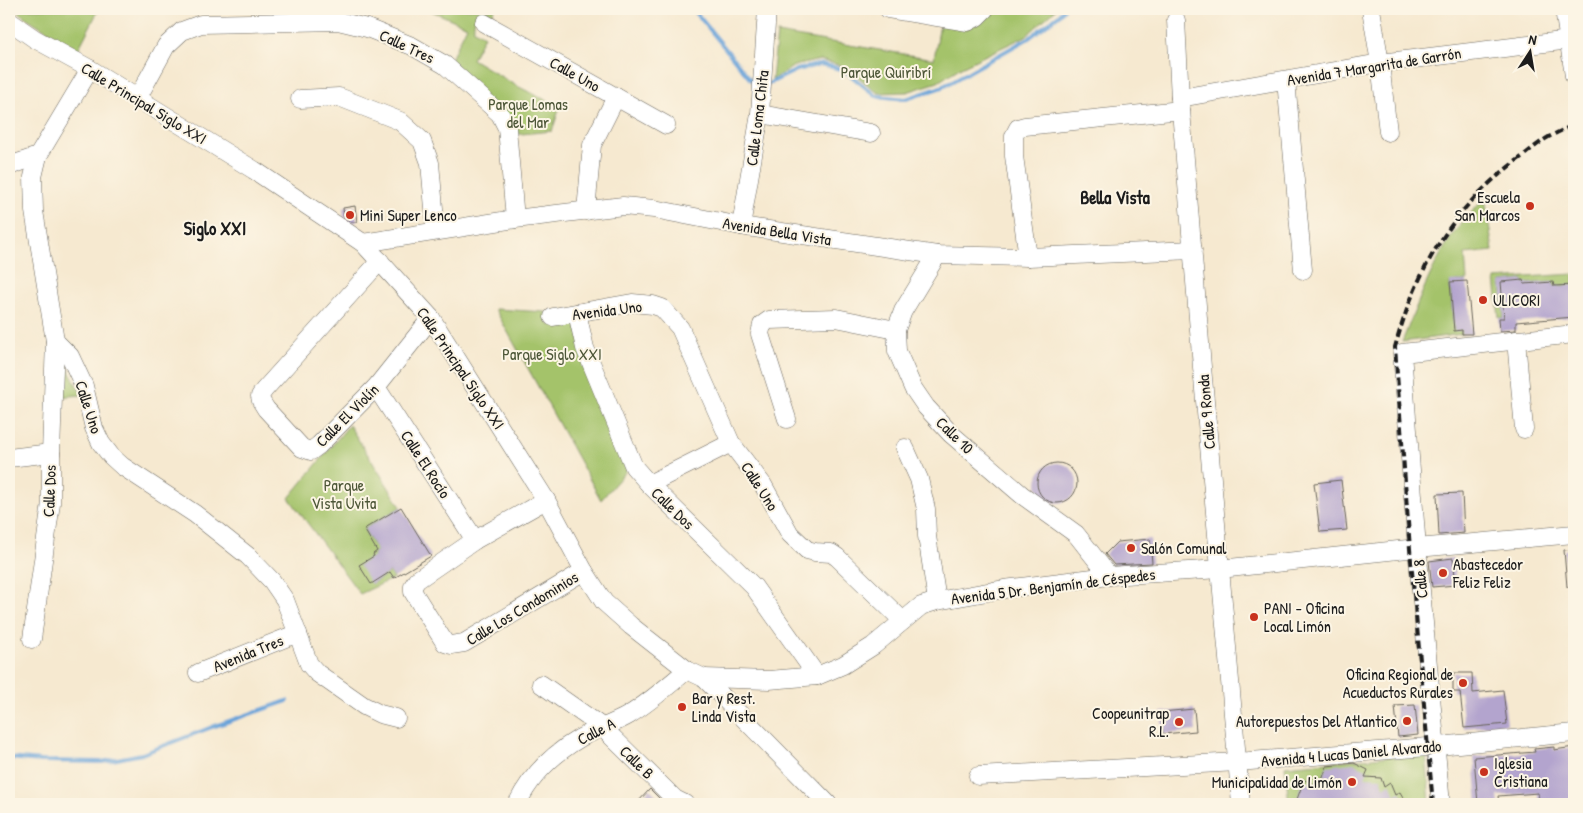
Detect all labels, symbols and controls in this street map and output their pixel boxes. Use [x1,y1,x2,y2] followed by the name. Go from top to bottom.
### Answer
[376,24,438,68] street label: Calle Tres
[1506,28,1556,78] north arrow
[1527,29,1539,49] text: N
[1285,41,1463,91] street label: Avenida 7 Margarita de Garrón
[546,51,605,97] street label: Calle Uno
[77,57,211,149] street label: Calle Principal Siglo XXI
[841,61,931,83] park label: Parque Quiribrí
[740,69,774,167] street label: Calle Loma Chita
[488,93,568,133] park label: Parque Lomas del Mar
[1080,185,1151,210] district label: Bella Vista
[1455,186,1520,226] place label: Escuela San Marcos
[1524,200,1536,212] marker: Escuela San Marcos
[360,204,457,226] place label: Mini Super Lenco
[344,209,356,221] marker: Mini Super Lenco
[721,212,833,250] street label: Avenida Bella Vista
[184,216,246,242] district label: Siglo XXI
[1493,289,1540,311] place label: ULICORI
[1477,294,1489,306] marker: ULICORI
[571,295,644,325] street label: Avenida Uno
[412,303,510,433] street label: Calle Principal Siglo XXI
[502,343,602,365] park label: Parque Siglo XXI
[1192,374,1220,450] street label: Calle 9 Ronda
[70,378,108,437] street label: Calle Uno
[311,379,383,451] street label: Calle El Violín
[931,411,979,459] street label: Calle 10
[396,426,456,503] street label: Calle El Rocío
[736,457,784,515] street label: Calle Uno
[37,465,61,517] street label: Calle Dos
[312,474,376,514] park label: Parque Vista Uvita
[647,482,699,534] street label: Calle Dos
[1141,537,1227,559] place label: Salón Comunal
[1125,542,1137,554] marker: Salón Comunal
[1452,553,1523,593] place label: Abastecedor Feliz Feliz
[1407,559,1433,599] street label: Calle 8
[950,563,1156,609] street label: Avenida 5 Dr. Benjamín de Céspedes
[462,566,582,650] street label: Calle Los Condominios
[1437,567,1449,579] marker: Abastecedor Feliz Feliz
[1264,597,1344,637] place label: PANI - Oficina Local Limón
[1248,611,1260,623] marker: PANI - Oficina Local Limón
[210,629,286,677] street label: Avenida Tres
[1343,663,1454,703] place label: Oficina Regional de Acueductos Rurales
[1457,677,1469,689] marker: Oficina Regional de Acueductos Rurales
[692,687,755,727] place label: Bar y Rest. Linda Vista
[676,701,688,713] marker: Bar y Rest. Linda Vista
[1092,702,1169,742] place label: Coopeunitrap R.L.
[1236,710,1398,732] place label: Autorepuestos Del Atlantico
[573,712,619,750] street label: Calle A
[1401,715,1413,727] marker: Autorepuestos Del Atlantico
[1173,716,1185,728] marker: Coopeunitrap R.L.
[1260,734,1443,772] street label: Avenida 4 Lucas Daniel Alvarado
[615,740,659,784] street label: Calle B
[1494,752,1548,792] place label: Iglesia Cristiana
[1478,766,1490,778] marker: Iglesia Cristiana
[1212,771,1342,793] place label: Municipalidad de Limón
[1346,776,1358,788] marker: Municipalidad de Limón

